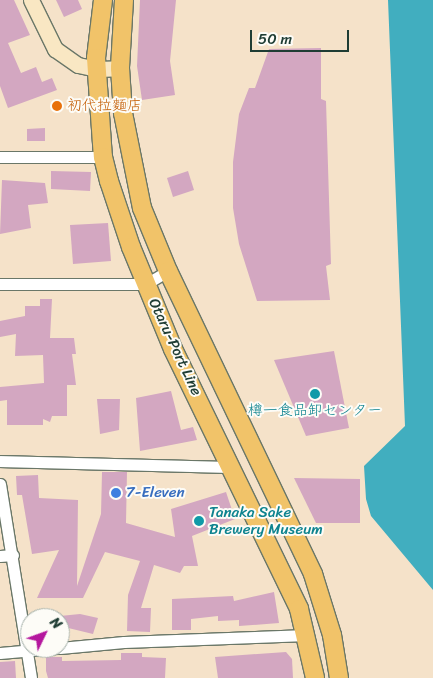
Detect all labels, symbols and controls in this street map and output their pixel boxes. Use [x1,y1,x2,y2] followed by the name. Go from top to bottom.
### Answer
[253,20,352,52] scale bar
[258,26,292,52] text: 50 m
[67,97,142,115] place label: 初代拉麵店
[51,100,63,112] marker: 初代拉麵店
[145,296,205,398] street label: Otaru-Port Line
[309,388,321,400] marker: 樽一食品卸センター
[248,402,382,420] place label: 樽一食品卸センター
[126,484,185,502] place label: 7-Eleven
[110,487,122,499] marker: 7-Eleven
[209,503,323,538] place label: Tanaka Sake Brewery Museum
[193,515,205,527] marker: Tanaka Sake Brewery Museum
[20,608,70,658] north arrow
[43,611,68,635] text: N

